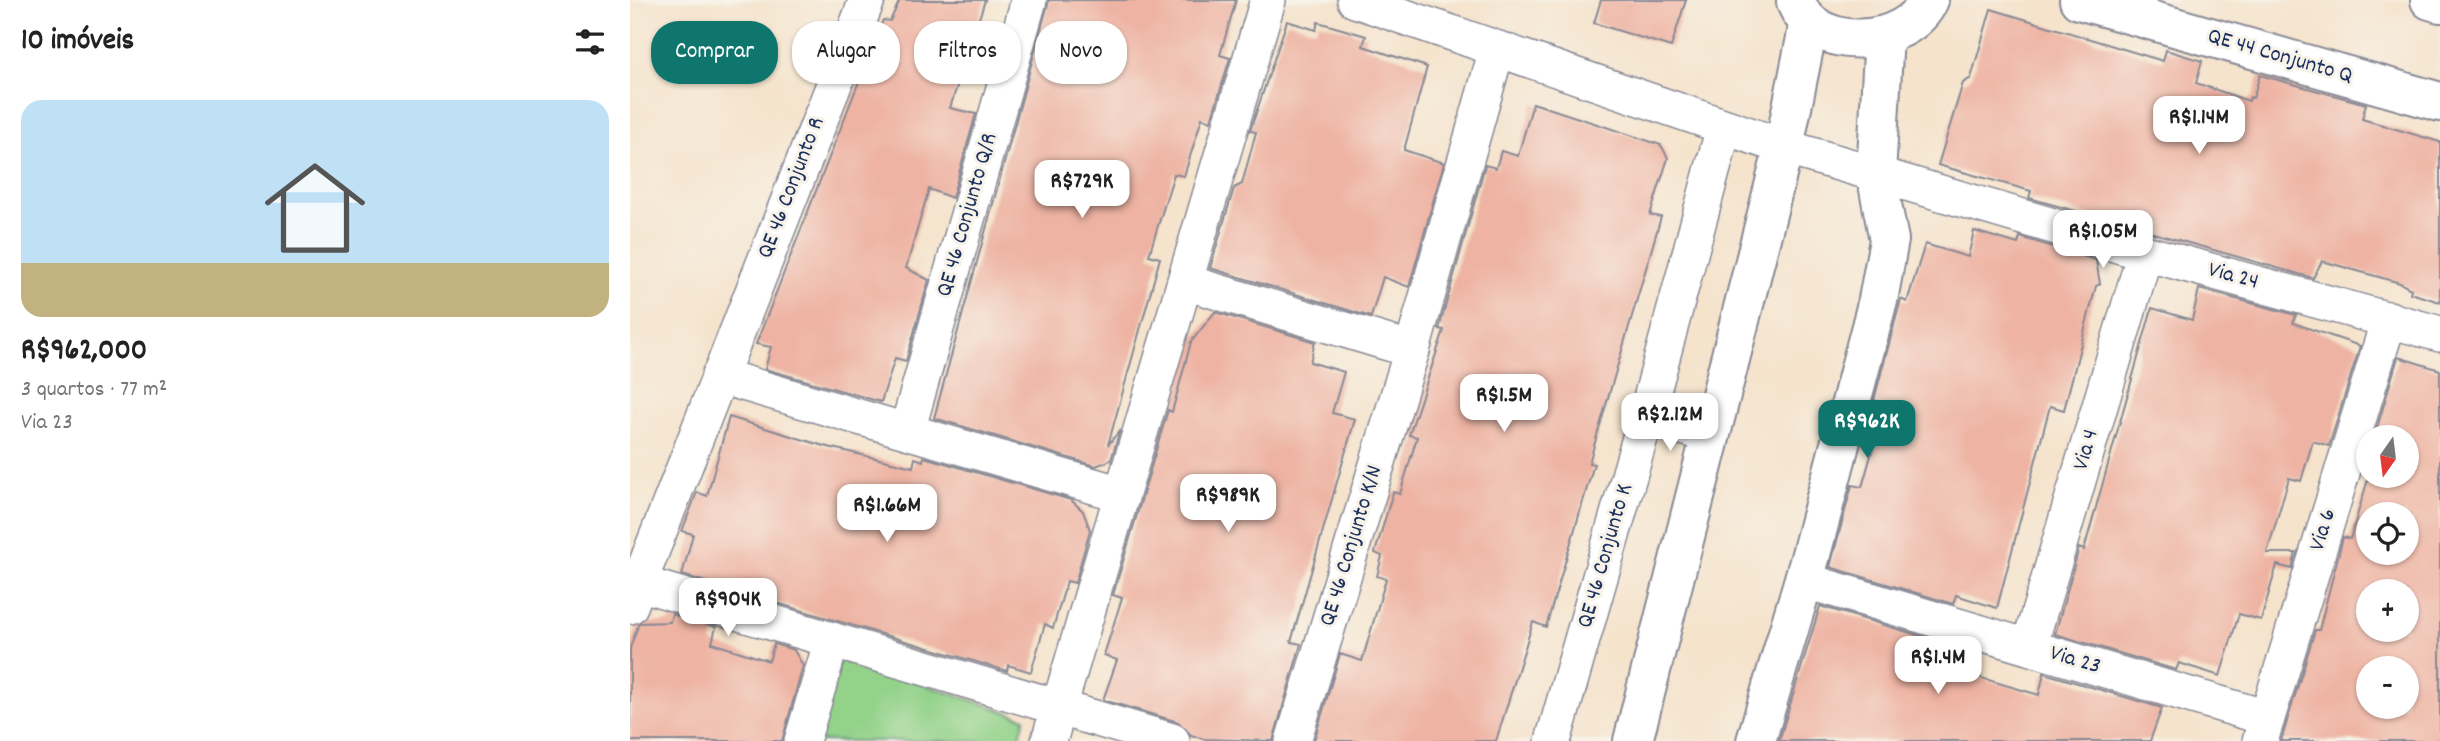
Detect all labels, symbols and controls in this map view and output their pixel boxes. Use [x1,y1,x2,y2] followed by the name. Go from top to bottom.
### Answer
[21,21,134,64] text: 10 imóveis
[651,21,778,84] chip: Comprar
[792,21,900,84] chip: Alugar
[914,21,1021,84] chip: Filtros
[1035,21,1127,84] chip: Novo
[2204,21,2356,93] street label: QE 44 Conjunto Q
[571,23,609,61] icon: filters
[2134,96,2264,156] pin: R$1.14M
[2169,102,2229,135] text: R$1.14M
[750,112,834,264] street label: QE 46 Conjunto R
[929,129,1007,301] street label: QE 46 Conjunto Q/R
[252,145,378,271] icon: home
[1025,160,1139,220] pin: R$729K
[1051,166,1113,199] text: R$729K
[2038,210,2168,270] pin: R$1.05M
[2069,216,2137,249] text: R$1.05M
[2204,254,2262,300] street label: Via 24
[21,331,147,374] text: R$962,000
[21,374,167,407] text: 3 quartos · 77 m²
[1447,374,1561,434] pin: R$1.5M
[1476,380,1532,413] text: R$1.5M
[1605,393,1735,453] pin: R$2.12M
[1637,399,1703,432] text: R$2.12M
[1810,400,1924,460] pin: R$962K
[1834,406,1900,439] text: R$962K
[21,407,73,440] text: Via 23
[2356,425,2418,488] north arrow
[2356,425,2419,719] map controls
[2066,426,2108,474] street label: Via 4
[1312,462,1392,630] street label: QE 46 Conjunto K/N
[1171,475,1285,534] pin: R$989K
[1196,480,1260,513] text: R$989K
[1570,480,1642,632] street label: QE 46 Conjunto K
[822,484,952,544] pin: R$1.66M
[853,490,921,523] text: R$1.66M
[2356,502,2419,565] button: locate
[2302,505,2346,555] street label: Via 6
[671,578,785,638] pin: R$904K
[2356,579,2419,642] button: +
[695,584,761,617] text: R$904K
[1881,636,1995,696] pin: R$1.4M
[2046,638,2104,684] street label: Via 23
[1911,642,1965,675] text: R$1.4M
[2356,656,2419,719] button: −

